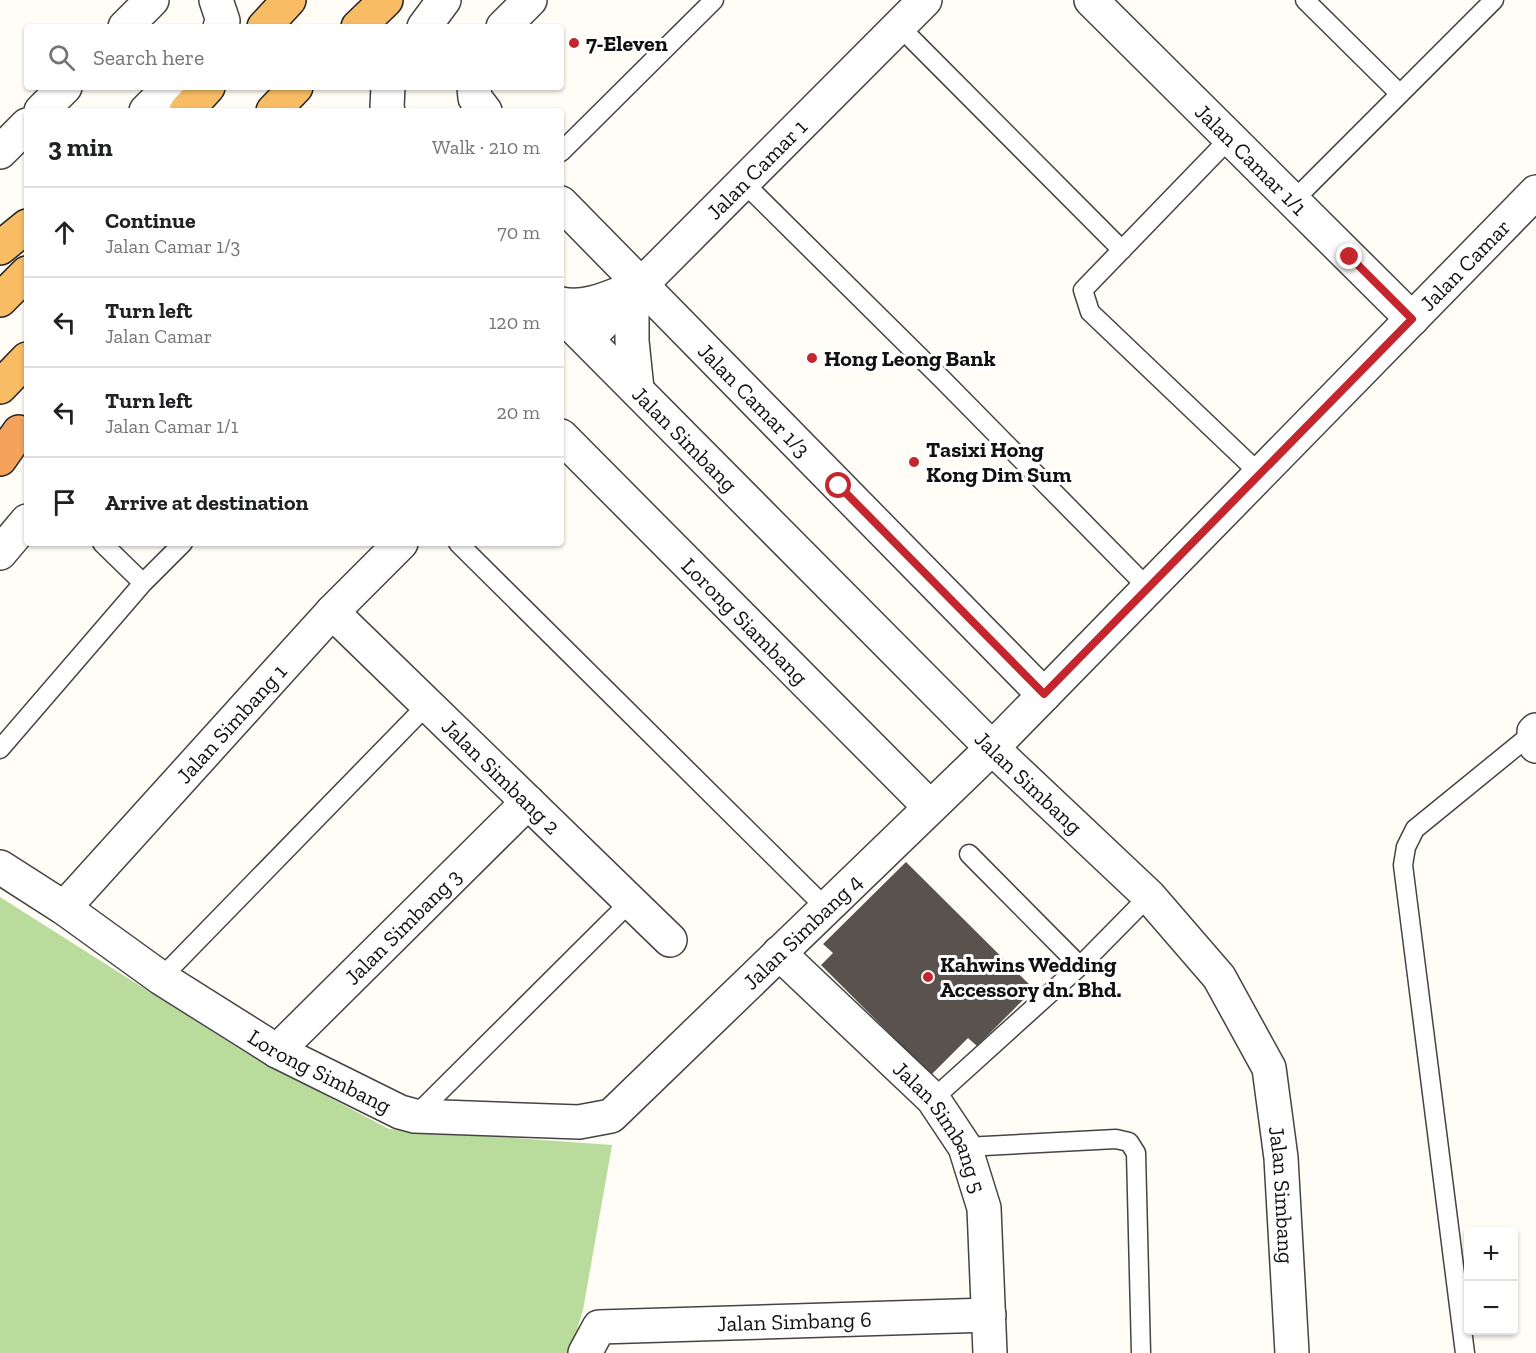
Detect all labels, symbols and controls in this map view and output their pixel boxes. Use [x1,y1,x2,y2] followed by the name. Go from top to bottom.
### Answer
[24,24,564,90] search box
[586,30,668,57] place label: 7-Eleven
[567,36,581,50] marker: 7-Eleven
[45,41,78,74] icon: search
[93,44,204,71] text: Search here
[1189,98,1313,221] street label: Jalan Camar 1/1
[701,113,813,225] street label: Jalan Camar 1
[48,131,113,163] text: 3 min
[432,135,540,159] text: Walk · 210 m
[105,207,196,234] text: Continue
[1414,213,1516,317] street label: Jalan Camar
[48,216,81,249] icon: ahead
[497,220,540,244] text: 70 m
[105,234,240,258] text: Jalan Camar 1/3
[1336,243,1362,269] route end
[105,297,192,324] text: Turn left
[48,306,81,339] icon: left
[489,310,540,334] text: 120 m
[105,324,212,348] text: Jalan Camar
[692,338,816,463] street label: Jalan Camar 1/3
[824,345,996,372] place label: Hong Leong Bank
[805,351,819,365] marker: Hong Leong Bank
[626,381,743,498] street label: Jalan Simbang
[105,387,192,414] text: Turn left
[48,396,81,429] icon: left
[496,400,540,424] text: 20 m
[105,414,239,438] text: Jalan Camar 1/1
[926,436,1072,488] place label: Tasixi Hong Kong Dim Sum
[907,455,921,469] marker: Tasixi Hong Kong Dim Sum
[825,472,851,498] route start
[48,486,81,519] icon: arrive
[105,489,308,516] text: Arrive at destination
[676,552,814,691] street label: Lorong Siambang
[171,658,293,789] street label: Jalan Simbang 1
[436,713,566,840] street label: Jalan Simbang 2
[969,726,1088,840] street label: Jalan Simbang
[339,863,467,990] street label: Jalan Simbang 3
[737,868,868,995] street label: Jalan Simbang 4
[940,951,1122,1003] place label: Kahwins Wedding Accessory dn. Bhd.
[921,970,935,984] marker: Kahwins Wedding Accessory dn. Bhd.
[243,1023,396,1120] street label: Lorong Simbang
[887,1056,991,1196] street label: Jalan Simbang 5
[1263,1124,1300,1265] street label: Jalan Simbang
[1464,1227,1518,1335] map controls
[1464,1227,1518,1281] button: +
[1464,1281,1518,1335] button: −
[717,1306,872,1337] street label: Jalan Simbang 6

